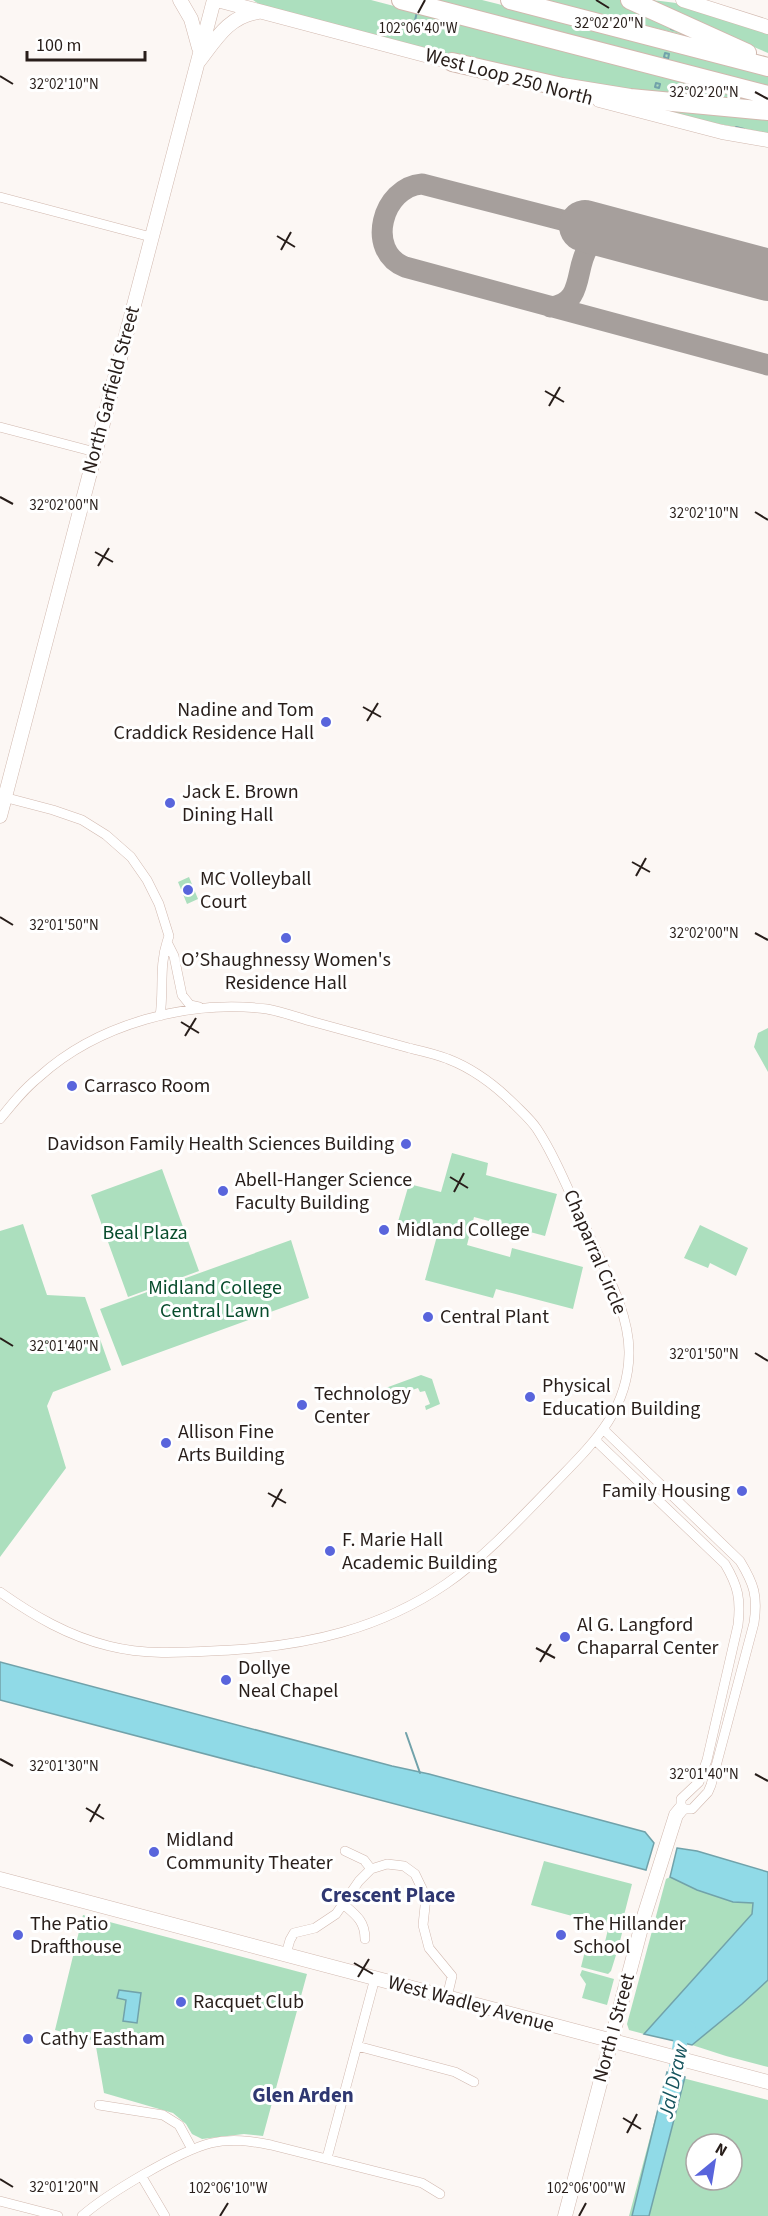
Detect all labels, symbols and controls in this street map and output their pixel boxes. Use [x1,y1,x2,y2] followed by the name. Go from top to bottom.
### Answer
[574,13,644,34] text: 32°02'20"N
[378,18,458,39] text: 102°06'40"W
[27,24,146,62] scale bar
[36,33,81,58] text: 100 m
[422,41,596,113] street label: West Loop 250 North
[29,74,99,95] text: 32°02'10"N
[669,82,739,103] text: 32°02'20"N
[75,303,147,477] street label: North Garfield Street
[29,495,99,516] text: 32°02'00"N
[669,503,739,524] text: 32°02'10"N
[114,696,314,747] place label: Nadine and Tom Craddick Residence Hall
[319,715,333,729] marker: Nadine and Tom Craddick Residence Hall
[182,778,299,829] place label: Jack E. Brown Dining Hall
[163,796,177,810] marker: Jack E. Brown Dining Hall
[200,865,311,916] place label: MC Volleyball Court
[181,883,195,897] marker: MC Volleyball Court
[29,915,99,936] text: 32°01'50"N
[669,923,739,944] text: 32°02'00"N
[279,931,293,945] marker: O’Shaughnessy Women's Residence Hall
[181,946,391,997] place label: O’Shaughnessy Women's Residence Hall
[84,1072,210,1100] place label: Carrasco Room
[65,1079,79,1093] marker: Carrasco Room
[47,1130,394,1158] place label: Davidson Family Health Sciences Building
[399,1137,413,1151] marker: Davidson Family Health Sciences Building
[235,1166,412,1217] place label: Abell-Hanger Science Faculty Building
[216,1184,230,1198] marker: Abell-Hanger Science Faculty Building
[556,1185,634,1319] street label: Chaparral Circle
[396,1216,530,1244] place label: Midland College
[102,1219,188,1247] park label: Beal Plaza
[377,1223,391,1237] marker: Midland College
[148,1274,282,1325] park label: Midland College Central Lawn
[440,1303,549,1331] place label: Central Plant
[421,1310,435,1324] marker: Central Plant
[29,1336,99,1357] text: 32°01'40"N
[669,1344,739,1365] text: 32°01'50"N
[542,1372,700,1423] place label: Physical Education Building
[314,1380,411,1431] place label: Technology Center
[523,1390,537,1404] marker: Physical Education Building
[295,1398,309,1412] marker: Technology Center
[178,1418,284,1469] place label: Allison Fine Arts Building
[159,1436,173,1450] marker: Allison Fine Arts Building
[602,1477,730,1505] place label: Family Housing
[735,1484,749,1498] marker: Family Housing
[342,1526,497,1577] place label: F. Marie Hall Academic Building
[323,1544,337,1558] marker: F. Marie Hall Academic Building
[577,1611,719,1662] place label: Al G. Langford Chaparral Center
[558,1630,572,1644] marker: Al G. Langford Chaparral Center
[238,1654,338,1705] place label: Dollye Neal Chapel
[219,1673,233,1687] marker: Dollye Neal Chapel
[29,1756,99,1777] text: 32°01'30"N
[669,1764,739,1785] text: 32°01'40"N
[166,1826,333,1877] place label: Midland Community Theater
[147,1845,161,1859] marker: Midland Community Theater
[321,1880,455,1910] district label: Crescent Place
[30,1910,122,1961] place label: The Patio Drafthouse
[573,1910,686,1961] place label: The Hillander School
[11,1928,25,1942] marker: The Patio Drafthouse
[554,1928,568,1942] marker: The Hillander School
[385,1968,557,2040] street label: West Wadley Avenue
[586,1970,642,2086] street label: North I Street
[193,1988,304,2016] place label: Racquet Club
[174,1995,188,2009] marker: Racquet Club
[40,2025,165,2053] place label: Cathy Eastham
[21,2032,35,2046] marker: Cathy Eastham
[650,2041,696,2122] water label: Jal Draw
[252,2080,354,2110] district label: Glen Arden
[684,2132,744,2192] north arrow
[711,2138,731,2162] text: N
[29,2177,99,2198] text: 32°01'20"N
[188,2178,268,2199] text: 102°06'10"W
[546,2178,626,2199] text: 102°06'00"W

